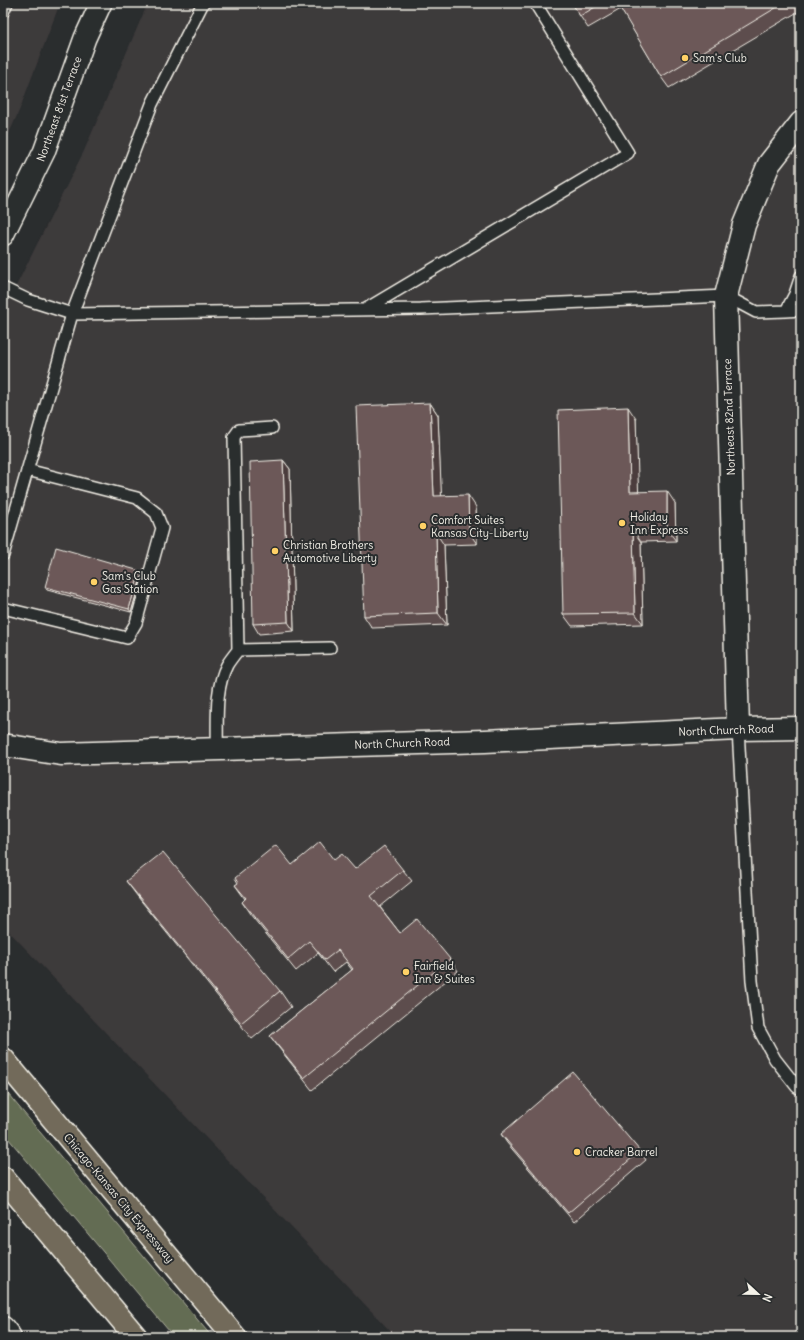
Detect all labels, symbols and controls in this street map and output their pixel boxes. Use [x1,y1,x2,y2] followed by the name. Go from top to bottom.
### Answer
[693,51,747,65] place label: Sam's Club
[680,53,690,63] marker: Sam's Club
[33,54,85,164] street label: Northeast 81st Terrace
[720,358,738,476] street label: Northeast 82nd Terrace
[630,510,688,537] place label: Holiday Inn Express
[431,513,528,540] place label: Comfort Suites Kansas City-Liberty
[617,518,627,528] marker: Holiday Inn Express
[418,521,428,531] marker: Comfort Suites Kansas City-Liberty
[283,538,377,565] place label: Christian Brothers Automotive Liberty
[270,546,280,556] marker: Christian Brothers Automotive Liberty
[102,569,159,596] place label: Sam's Club Gas Station
[89,577,99,587] marker: Sam's Club Gas Station
[678,721,775,739] street label: North Church Road
[354,734,451,752] street label: North Church Road
[414,959,475,986] place label: Fairfield Inn & Suites
[401,967,411,977] marker: Fairfield Inn & Suites
[61,1130,177,1266] street label: Chicago-Kansas City Expressway
[585,1145,657,1159] place label: Cracker Barrel
[572,1147,582,1157] marker: Cracker Barrel
[738,1274,778,1314] north arrow
[759,1292,775,1304] text: N

